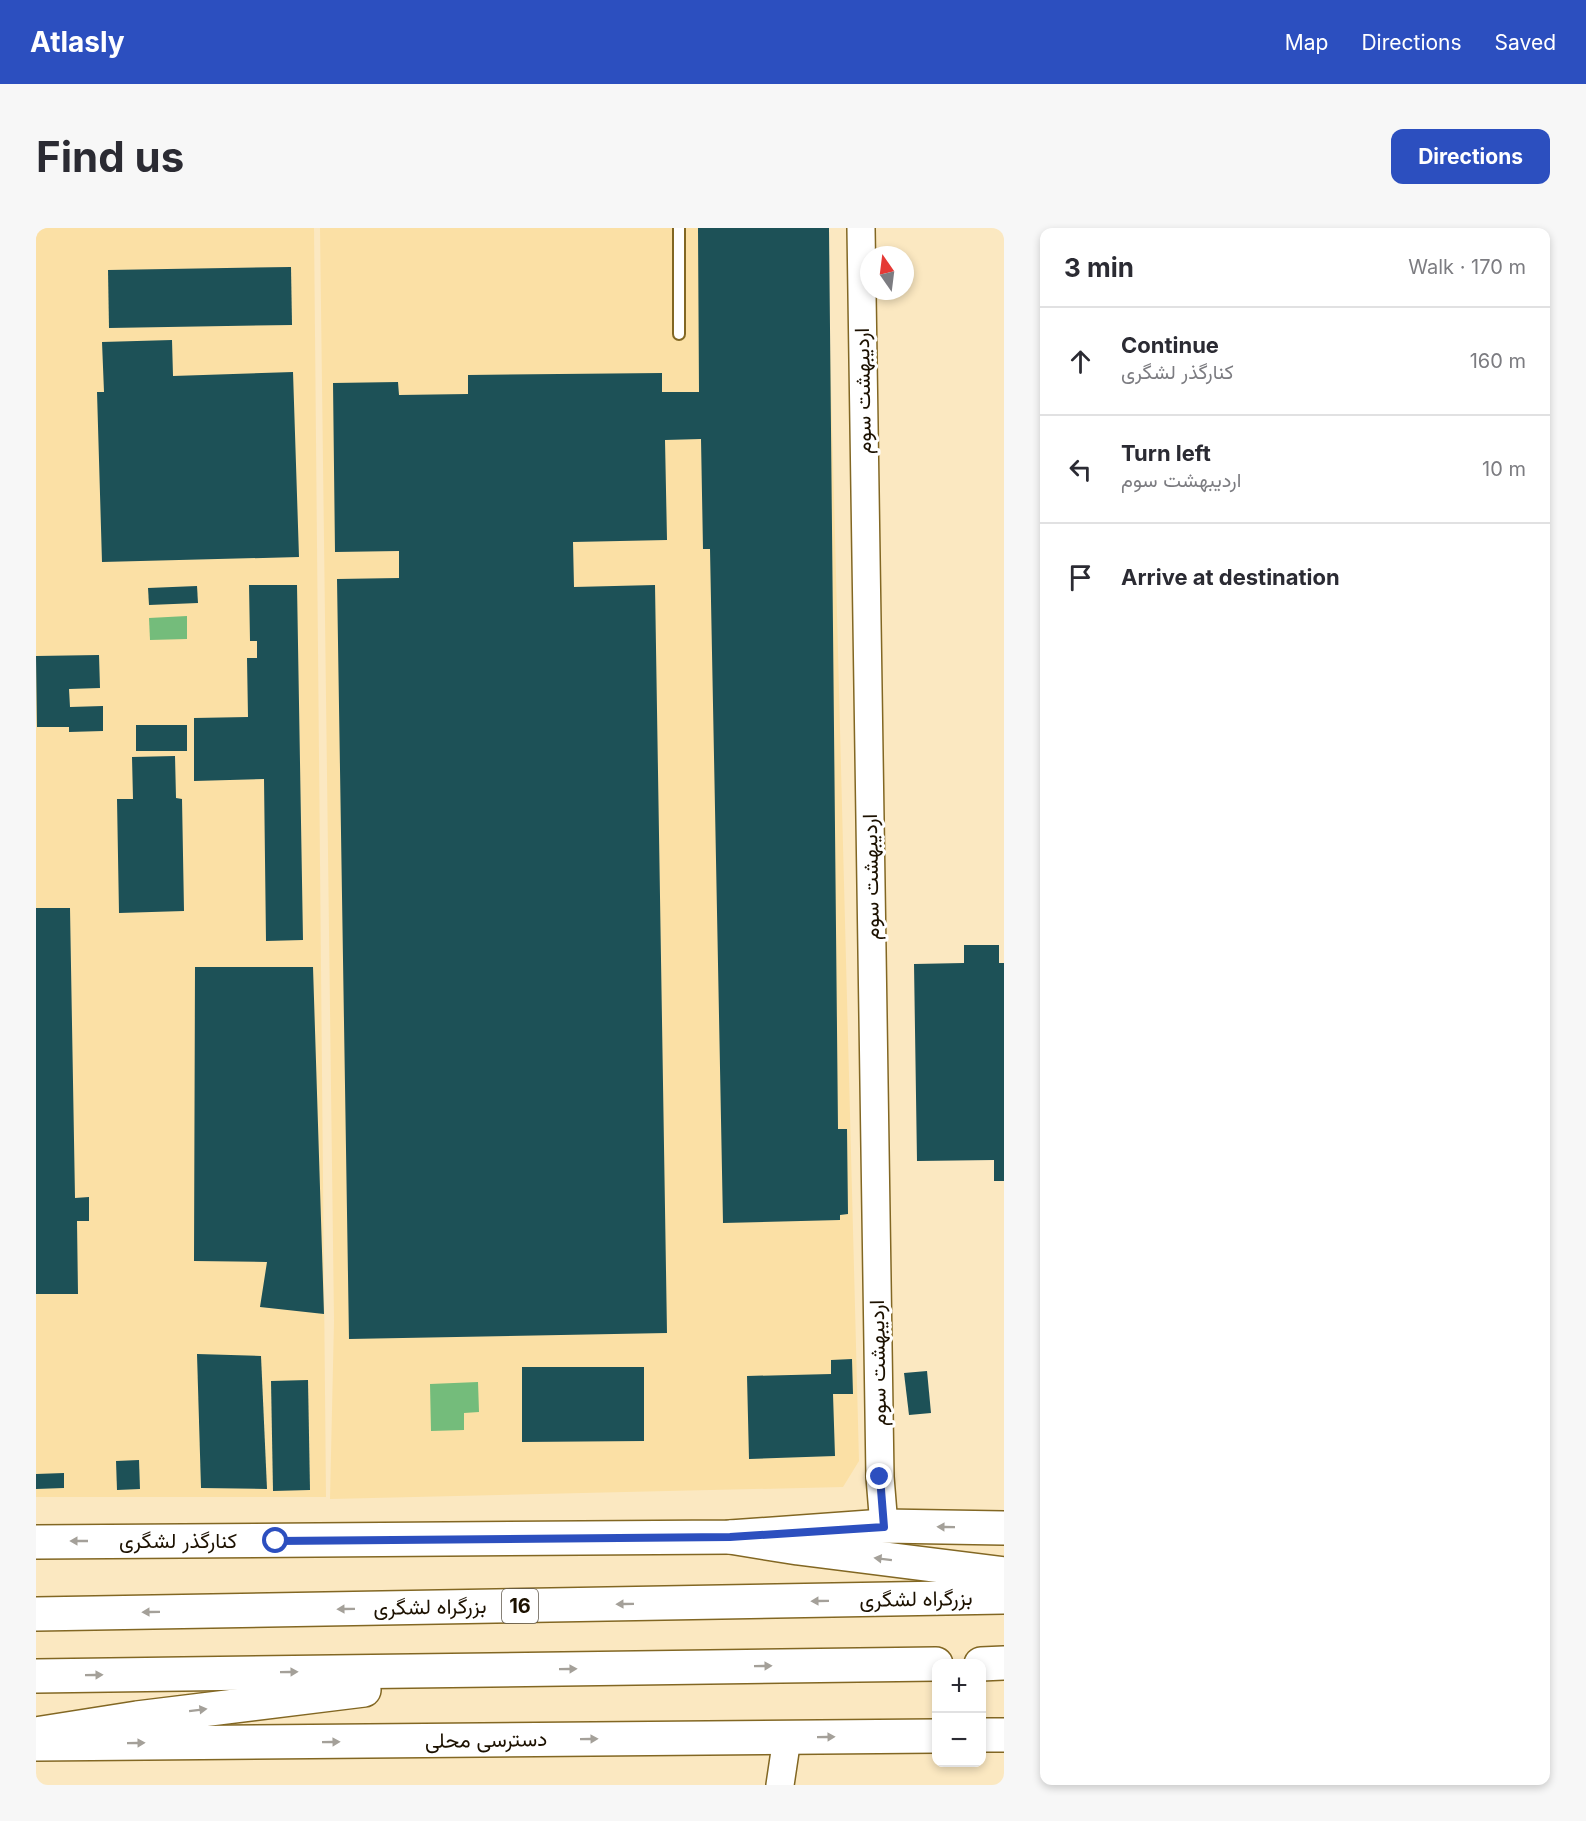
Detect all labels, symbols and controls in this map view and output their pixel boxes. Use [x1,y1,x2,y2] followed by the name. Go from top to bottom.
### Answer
[30,25,125,59] text: Atlasly
[1285,30,1328,55] text: Map
[1361,30,1462,55] text: Directions
[1495,30,1556,55] text: Saved
[1391,129,1550,184] button: Directions
[36,131,184,182] text: Find us
[860,246,914,300] north arrow
[1064,252,1134,283] text: 3 min
[1408,255,1526,279] text: Walk · 170 m
[849,328,878,454] street label: اردیبهشت سوم
[1121,332,1219,358] text: Continue
[1064,345,1097,378] icon: ahead
[1470,349,1526,373] text: 160 m
[1121,360,1234,384] text: کنارگذر لشگری
[1121,440,1211,466] text: Turn left
[1064,453,1097,486] icon: left
[1482,457,1526,481] text: 10 m
[1121,468,1241,492] text: اردیبهشت سوم
[1064,561,1097,594] icon: arrive
[1121,564,1340,590] text: Arrive at destination
[857,814,886,940] street label: اردیبهشت سوم
[864,1300,893,1426] street label: اردیبهشت سوم
[866,1463,892,1489] route end
[936,1523,955,1532] one-way arrow
[262,1527,288,1553] route start
[119,1528,237,1554] street label: کنارگذر لشگری
[69,1536,88,1546] one-way arrow
[874,1554,893,1563] one-way arrow
[859,1585,973,1613] street label: بزرگراه لشگری
[502,1589,538,1623] road number: 16
[373,1593,487,1621] street label: بزرگراه لشگری
[810,1596,829,1605] one-way arrow
[615,1599,634,1609] one-way arrow
[336,1604,355,1614] one-way arrow
[141,1607,160,1617] one-way arrow
[932,1659,986,1767] map controls
[932,1659,986,1713] button: +
[754,1661,773,1671] one-way arrow
[559,1664,578,1674] one-way arrow
[280,1668,299,1677] one-way arrow
[85,1670,104,1680] one-way arrow
[188,1706,207,1715] one-way arrow
[932,1713,986,1767] button: −
[425,1726,547,1754] street label: دسترسی محلی
[817,1732,836,1742] one-way arrow
[580,1734,599,1744] one-way arrow
[322,1737,341,1746] one-way arrow
[127,1738,146,1748] one-way arrow

